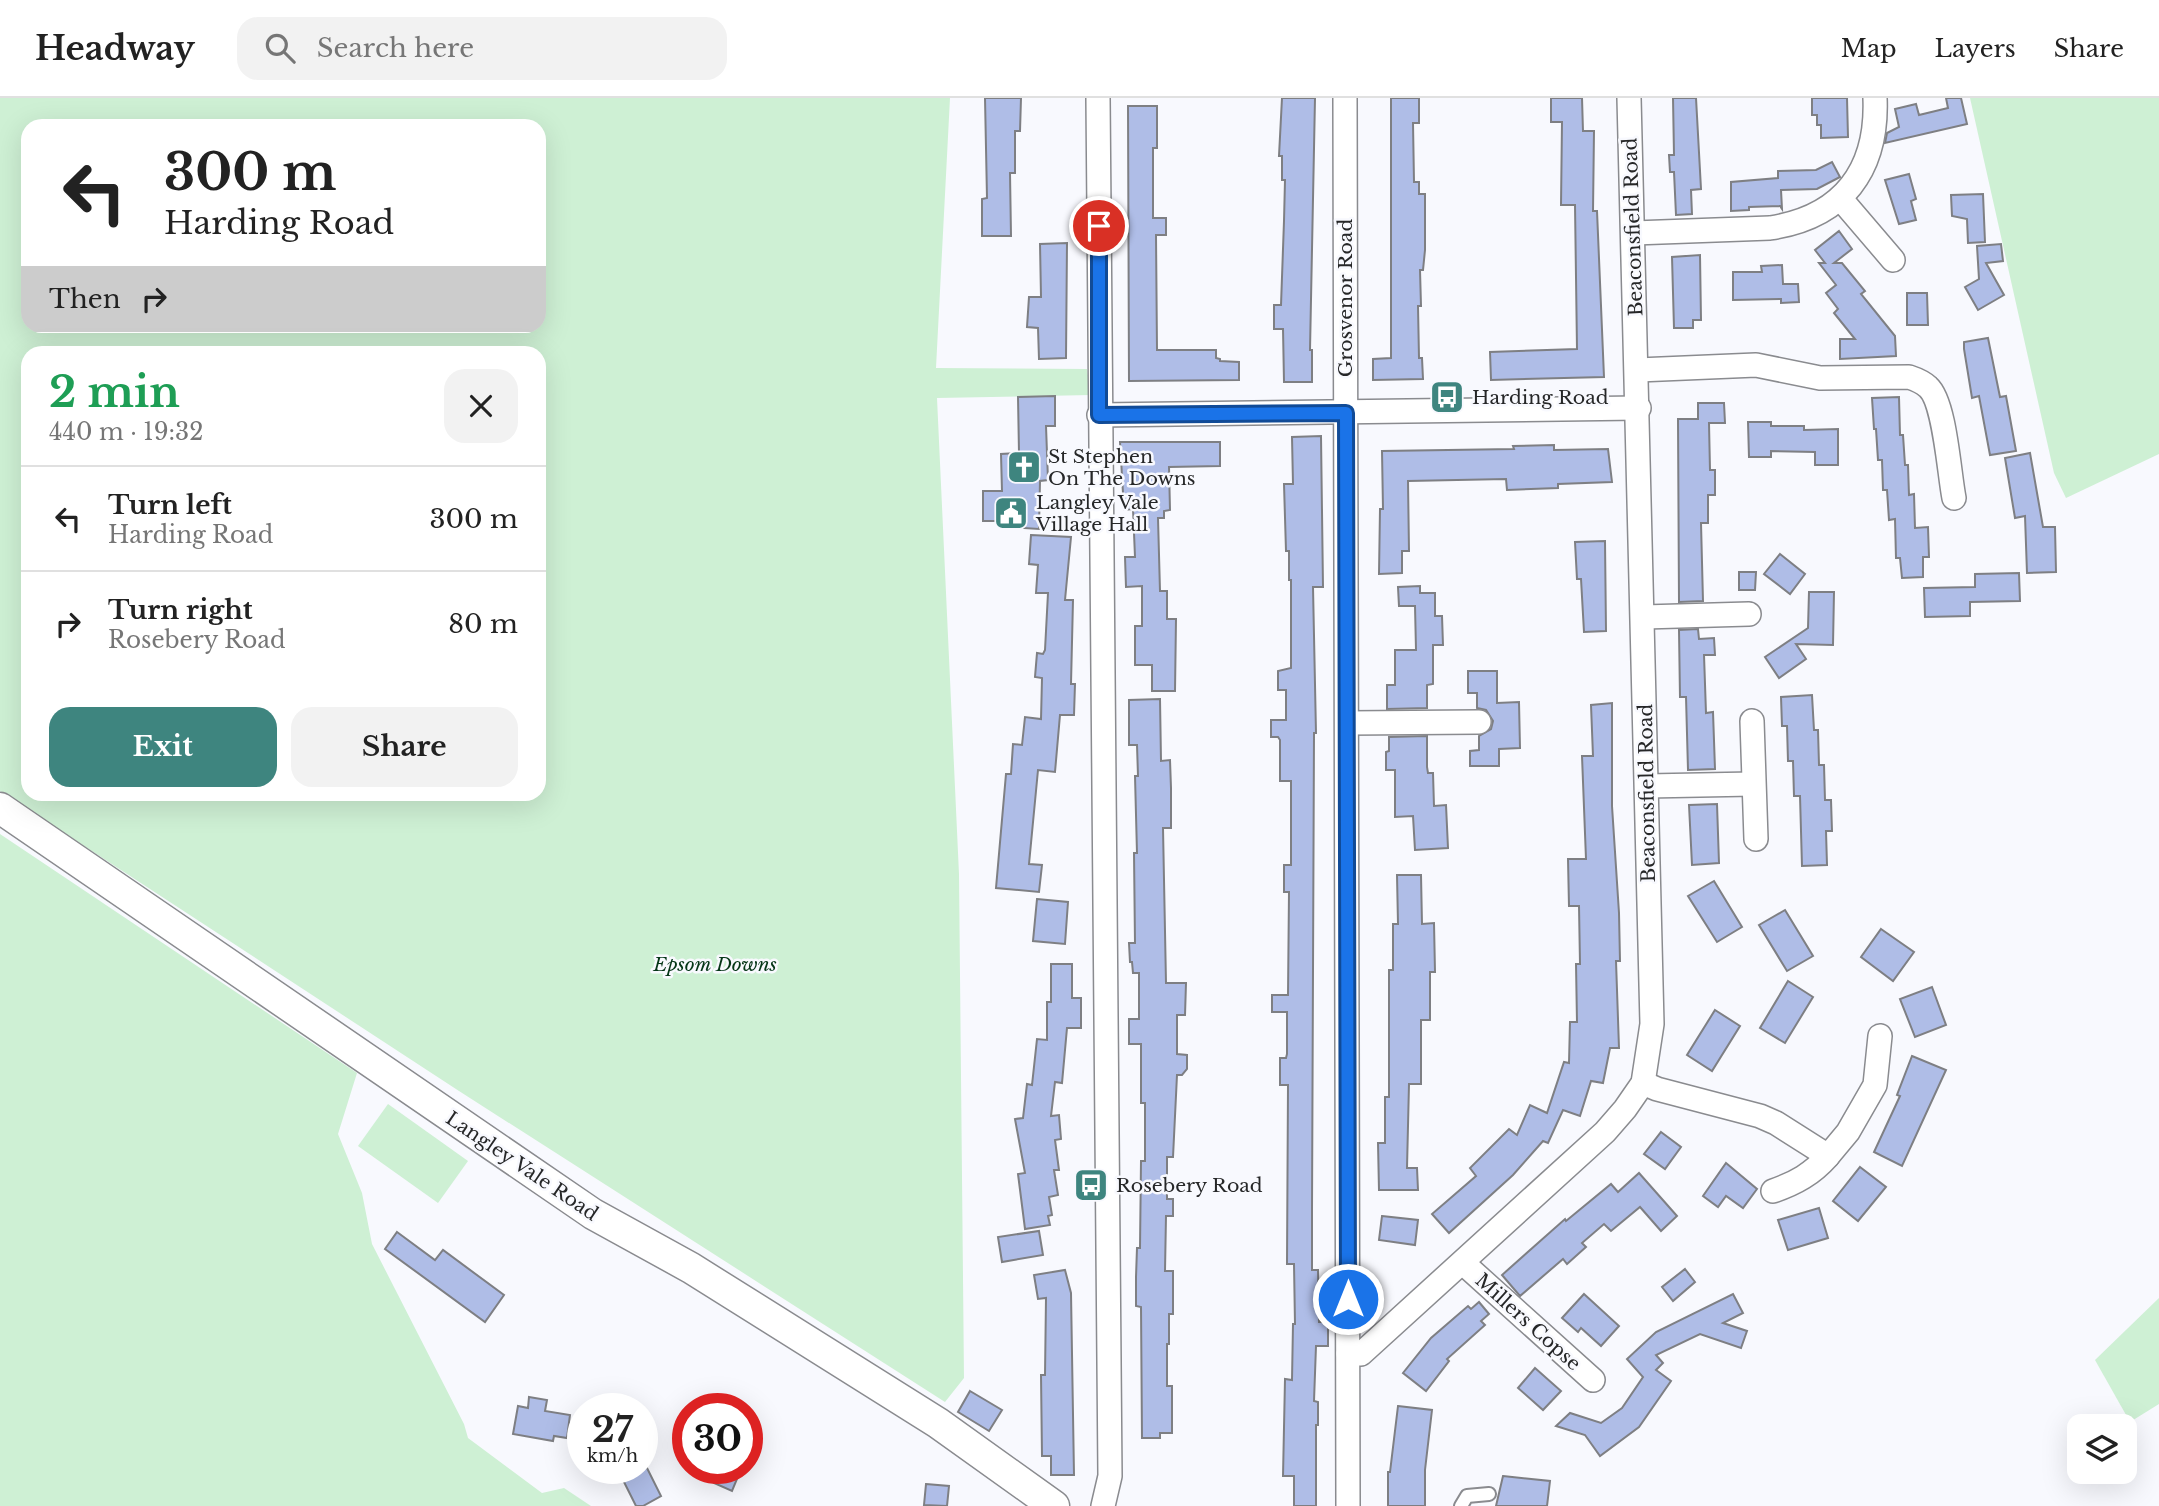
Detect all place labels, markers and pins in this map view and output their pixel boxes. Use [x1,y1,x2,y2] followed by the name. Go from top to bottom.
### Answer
[1069,196,1129,256] pin
[1428,378,1466,416] bus stop icon: Harding Road
[1472,386,1609,409] place label: Harding Road
[1048,445,1195,490] place label: St Stephen On The Downs
[1005,448,1043,486] church icon: St Stephen On The Downs
[1035,491,1159,536] place label: Langley Vale Village Hall
[992,494,1030,532] public building icon: Langley Vale Village Hall
[1072,1166,1110,1204] bus stop icon: Rosebery Road
[1116,1174,1263,1197] place label: Rosebery Road

